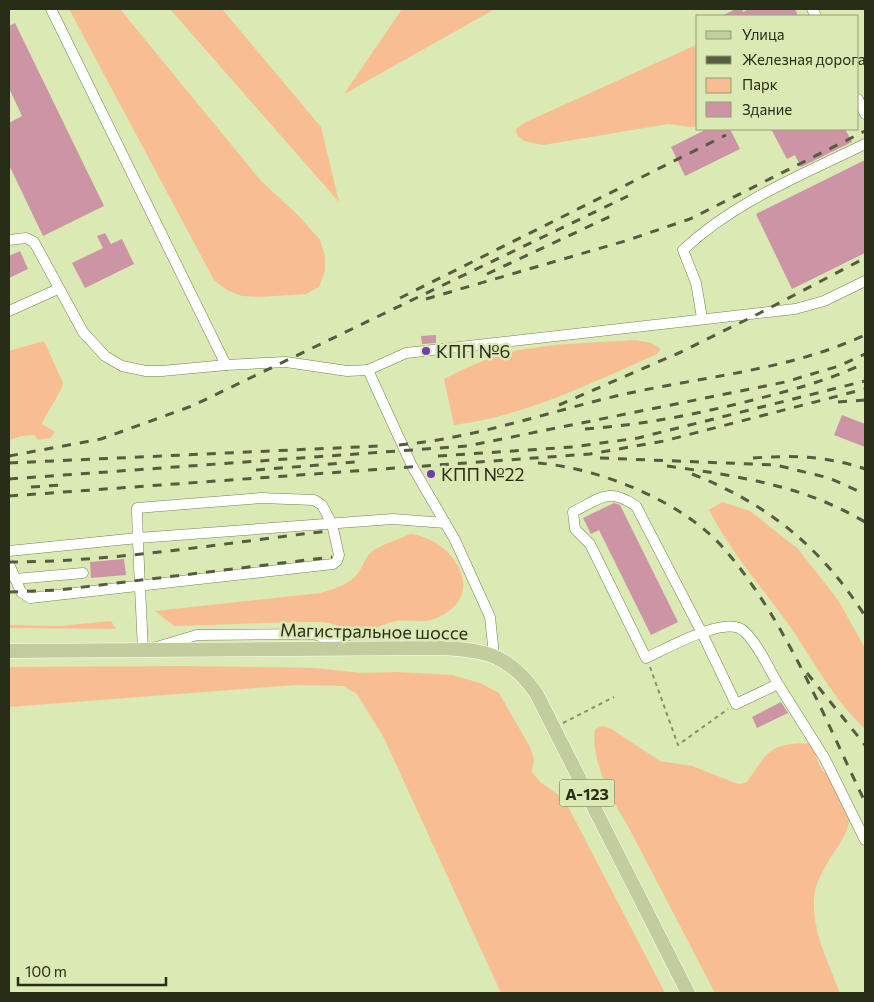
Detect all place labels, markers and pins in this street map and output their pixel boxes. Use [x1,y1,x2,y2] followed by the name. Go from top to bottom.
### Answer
[436,340,510,362] place label: КПП №6
[420,345,432,357] marker: КПП №6
[441,463,524,485] place label: КПП №22
[425,468,437,480] marker: КПП №22

